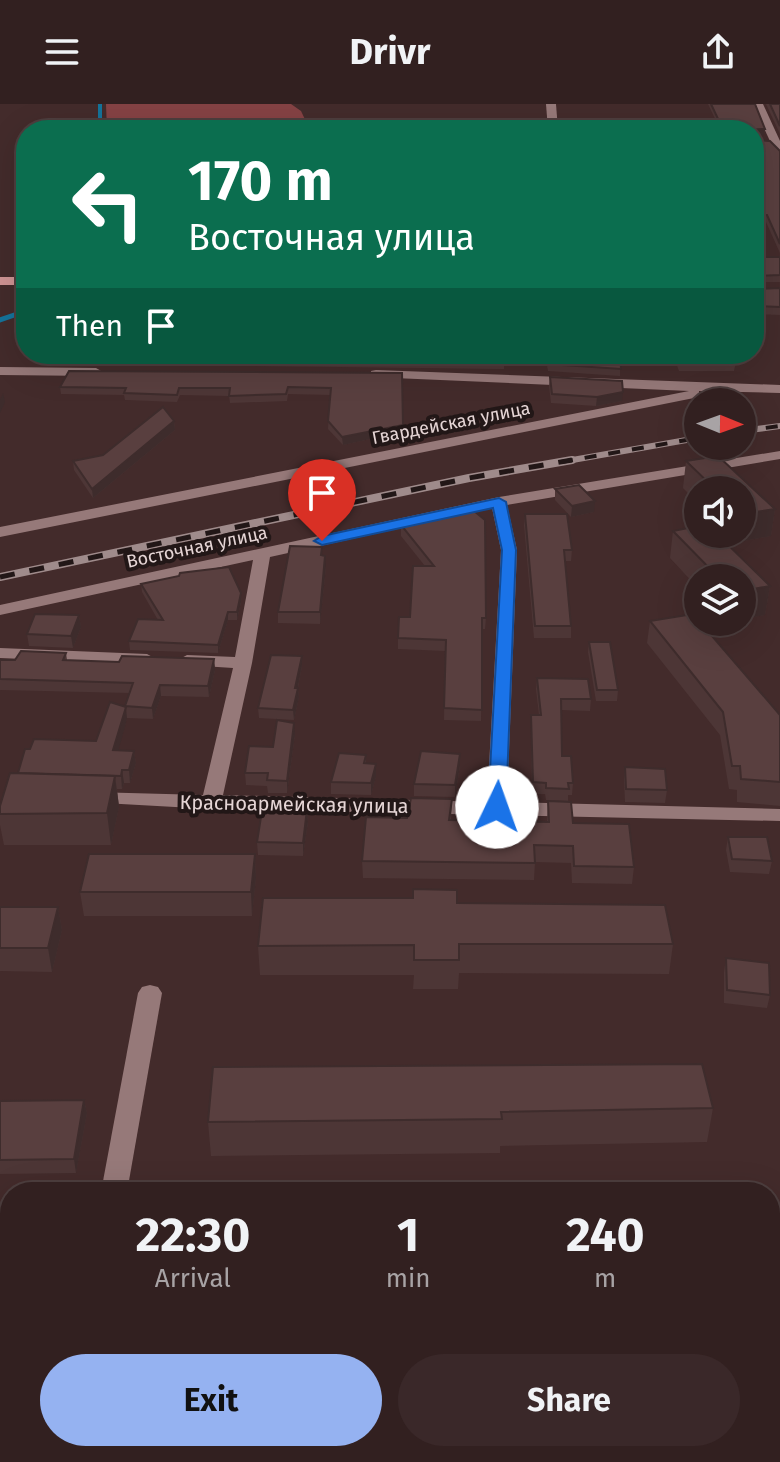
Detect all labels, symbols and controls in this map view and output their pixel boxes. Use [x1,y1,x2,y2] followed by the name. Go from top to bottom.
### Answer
[40,30,84,74] icon: menu
[350,30,430,74] text: Drivr
[696,30,740,74] icon: share
[188,148,333,215] text: 170 m
[56,152,160,256] icon: left
[188,216,475,260] text: Восточная улица
[139,304,183,348] icon: arrive
[56,308,123,344] text: Then
[684,388,756,460] north arrow
[684,388,756,636] map controls
[370,397,532,449] street label: Гвардейская улица
[288,459,356,541] pin
[300,471,344,515] icon: arrive
[684,476,756,548] button: sound
[125,521,269,573] street label: Восточная улица
[684,564,756,636] button: layers
[455,765,539,849] position arrow
[179,790,409,818] street label: Красноармейская улица
[135,1206,250,1264] text: 22:30
[397,1206,419,1264] text: 1
[566,1206,645,1264] text: 240
[155,1263,231,1294] text: Arrival
[386,1263,431,1294] text: min
[594,1263,616,1294] text: m
[40,1354,382,1446] button: Exit
[398,1354,740,1446] button: Share

